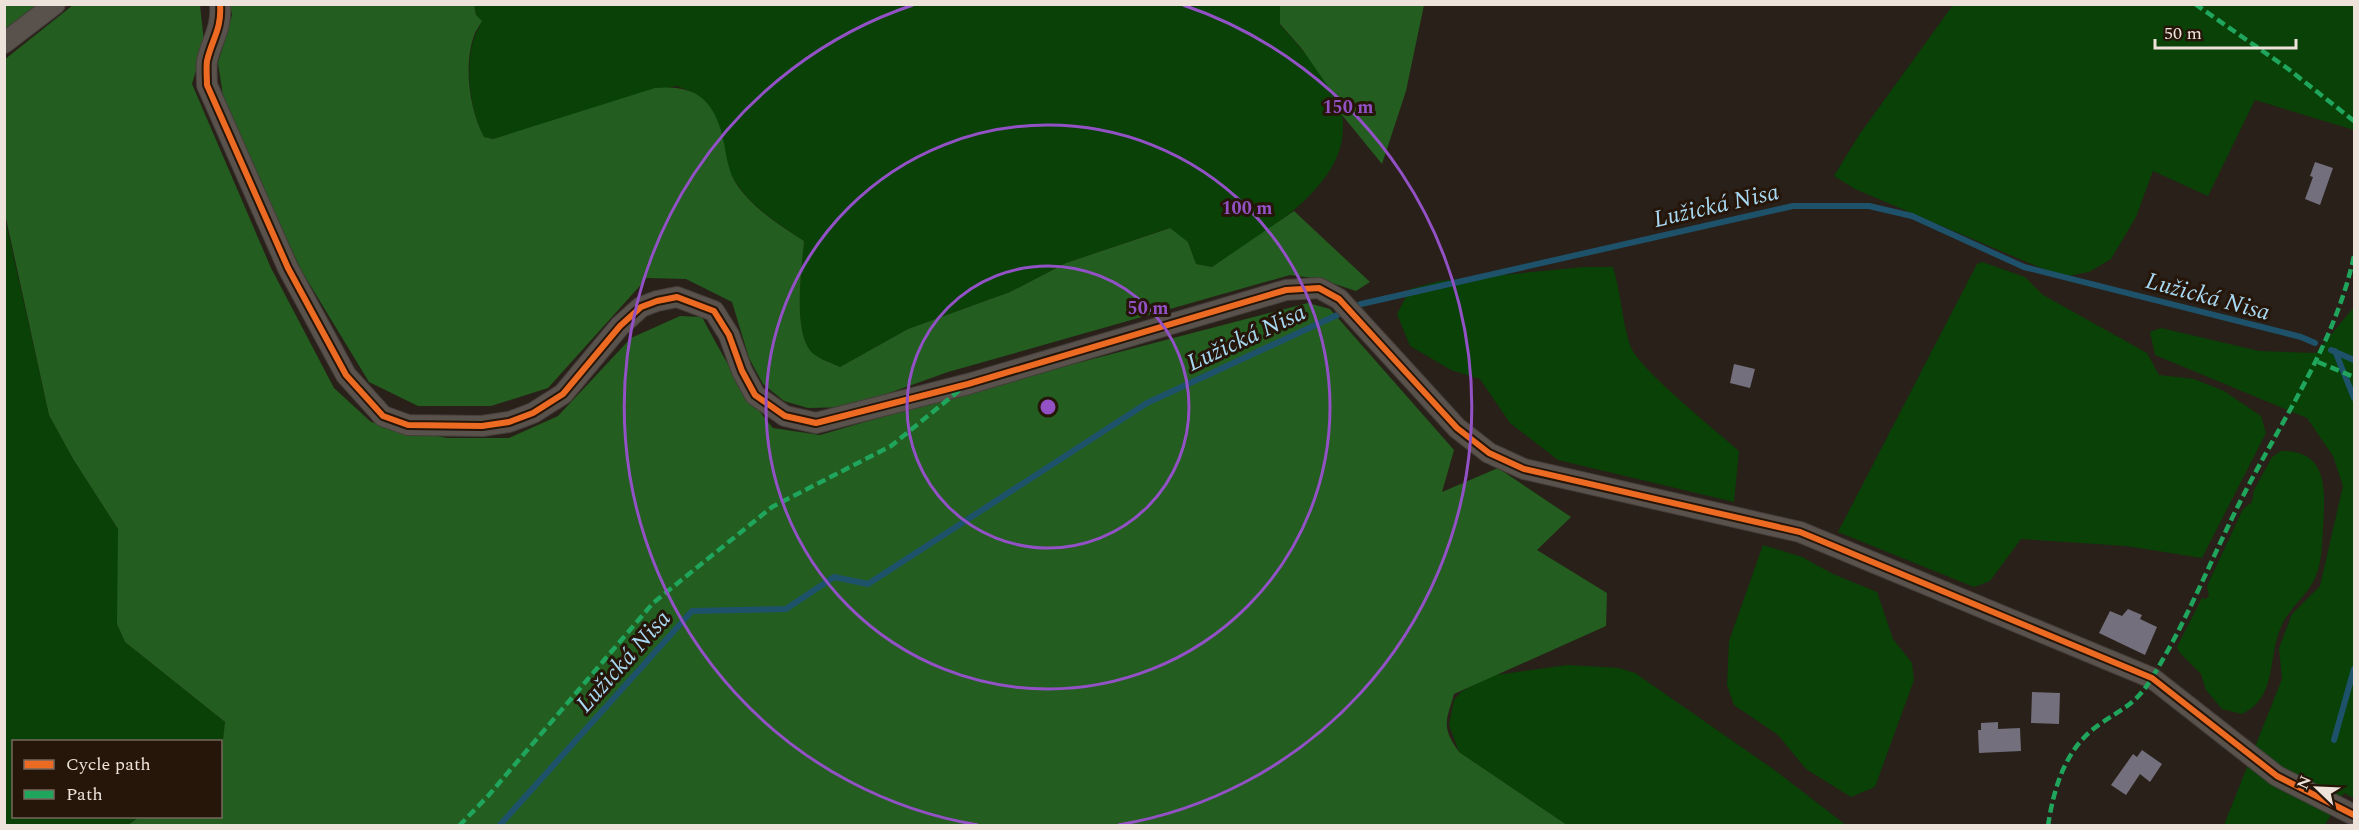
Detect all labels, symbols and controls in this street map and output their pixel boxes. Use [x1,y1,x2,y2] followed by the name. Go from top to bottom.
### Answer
[2155,12,2296,50] scale bar
[2164,20,2202,47] text: 50 m
[1322,94,1374,121] text: 150 m
[1650,174,1783,238] water label: Lužická Nisa
[1221,195,1273,222] text: 100 m
[2141,263,2274,331] water label: Lužická Nisa
[1128,295,1168,322] text: 50 m
[1181,295,1312,381] water label: Lužická Nisa
[1038,397,1058,417] centre of rings
[568,602,680,721] water label: Lužická Nisa
[12,740,222,818] legend
[66,751,151,778] text: Cycle path
[2287,758,2347,818] north arrow
[2291,772,2318,793] text: N
[66,781,103,808] text: Path

